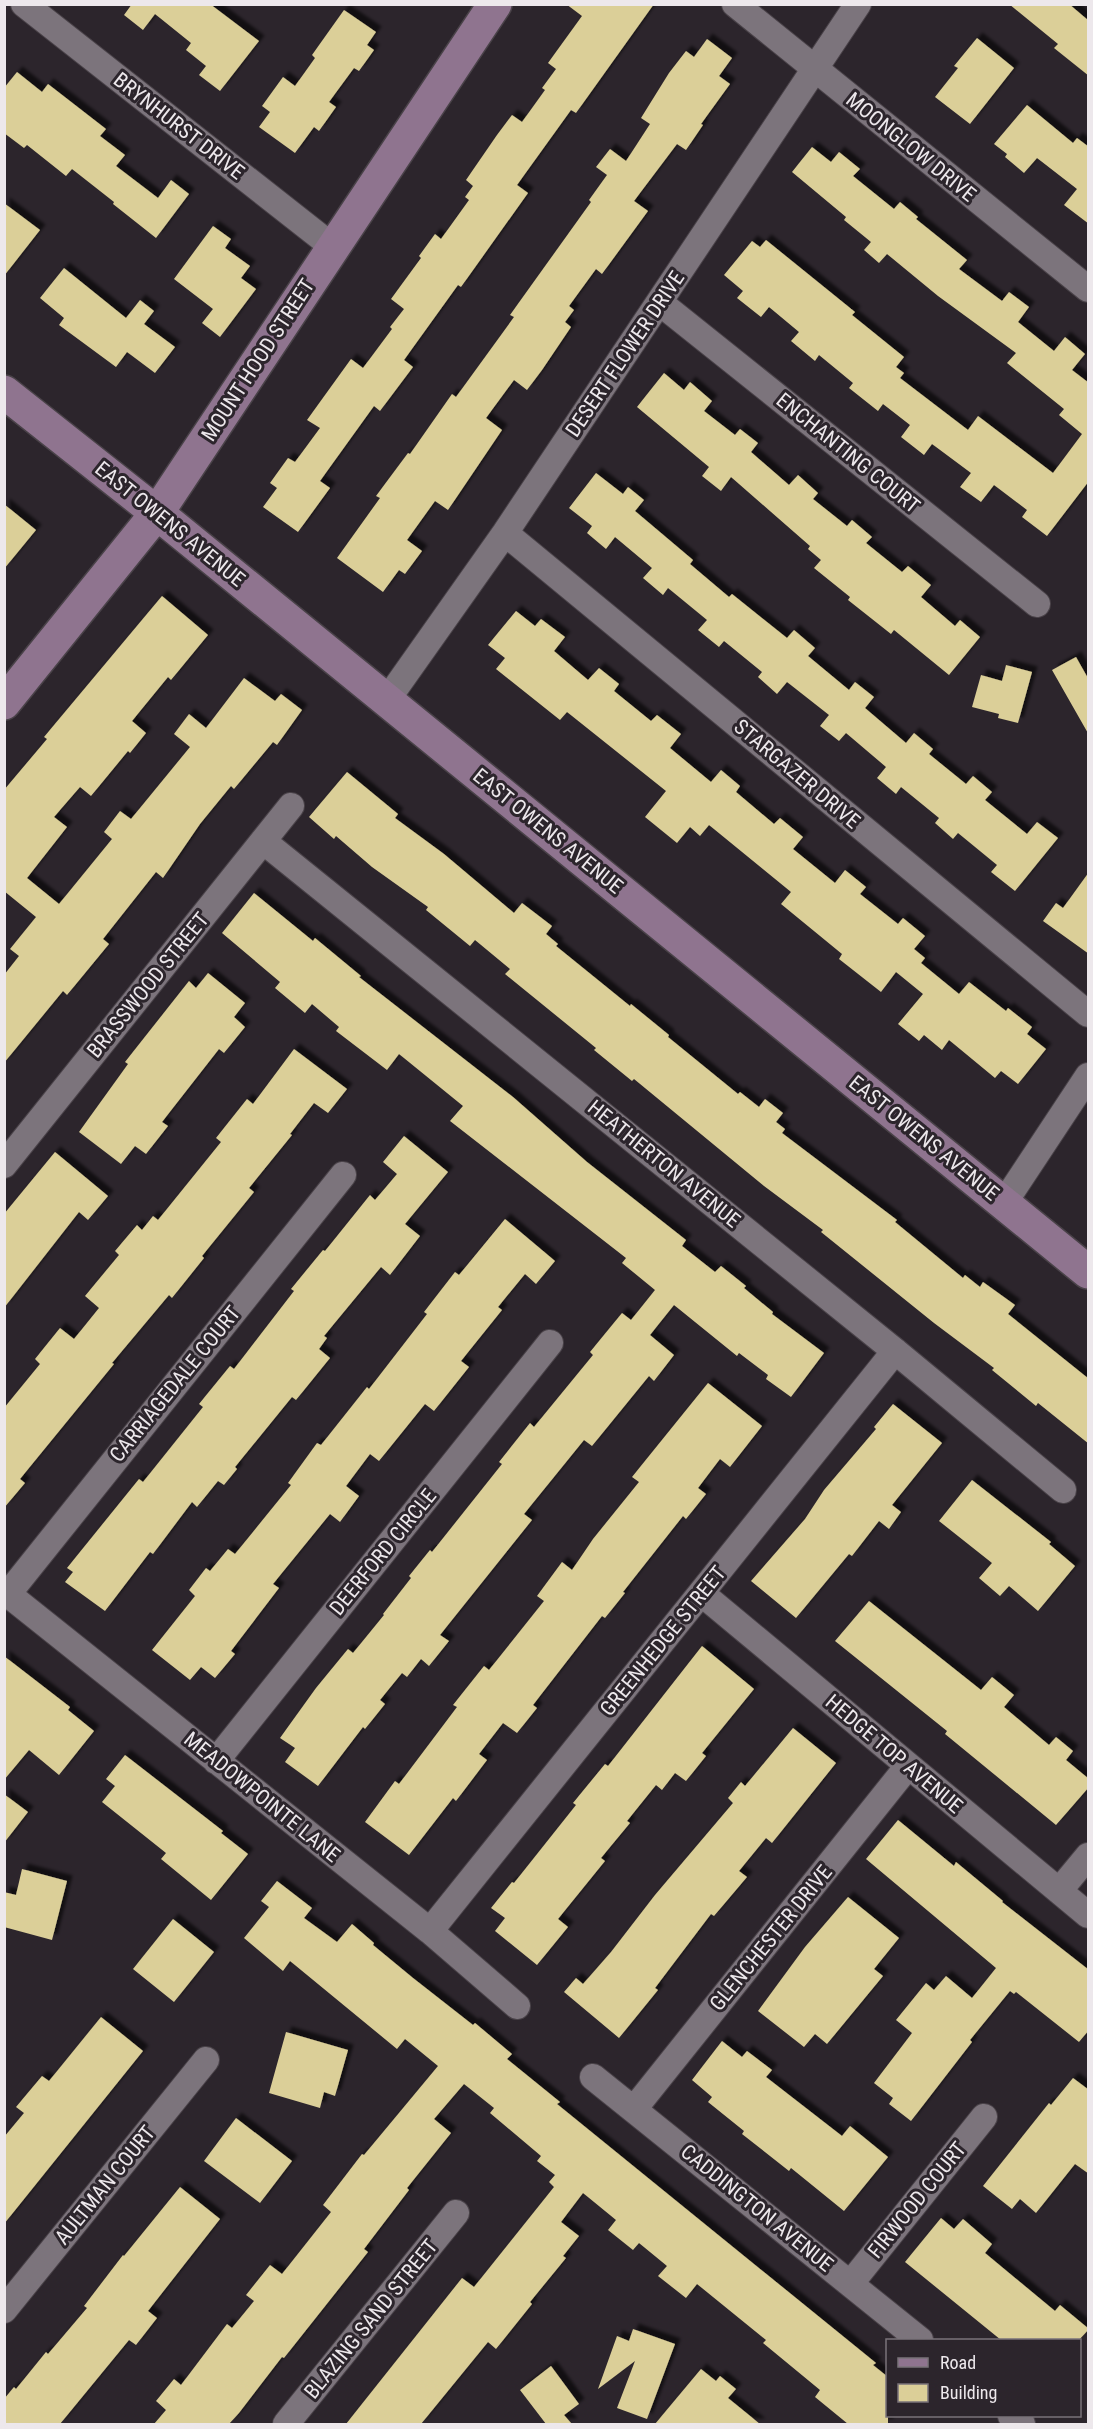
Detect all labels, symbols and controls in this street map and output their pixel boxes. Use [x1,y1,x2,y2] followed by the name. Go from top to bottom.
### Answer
[109,68,249,184] street label: BRYNHURST DRIVE
[841,87,981,207] street label: MOONGLOW DRIVE
[561,267,689,441] street label: DESERT FLOWER DRIVE
[197,274,319,446] street label: MOUNT HOOD STREET
[772,388,925,518] street label: ENCHANTING COURT
[90,456,250,592] street label: EAST OWENS AVENUE
[729,714,865,834] street label: STARGAZER DRIVE
[468,763,628,899] street label: EAST OWENS AVENUE
[82,908,214,1062] street label: BRASSWOOD STREET
[844,1070,1004,1206] street label: EAST OWENS AVENUE
[583,1095,745,1233] street label: HEATHERTON AVENUE
[105,1301,245,1467] street label: CARRIAGEDALE COURT
[325,1484,441,1620] street label: DEERFORD CIRCLE
[595,1561,731,1721] street label: GREENHEDGE STREET
[821,1690,967,1818] street label: HEDGE TOP AVENUE
[179,1727,345,1867] street label: MEADOWPOINTE LANE
[705,1860,837,2016] street label: GLENCHESTER DRIVE
[50,2121,160,2249] street label: AULTMAN COURT
[863,2137,971,2263] street label: FIRWOOD COURT
[676,2139,838,2277] street label: CADDINGTON AVENUE
[299,2234,443,2404] street label: BLAZING SAND STREET
[886,2339,1081,2417] legend
[940,2352,976,2373] text: Road
[940,2382,997,2403] text: Building

